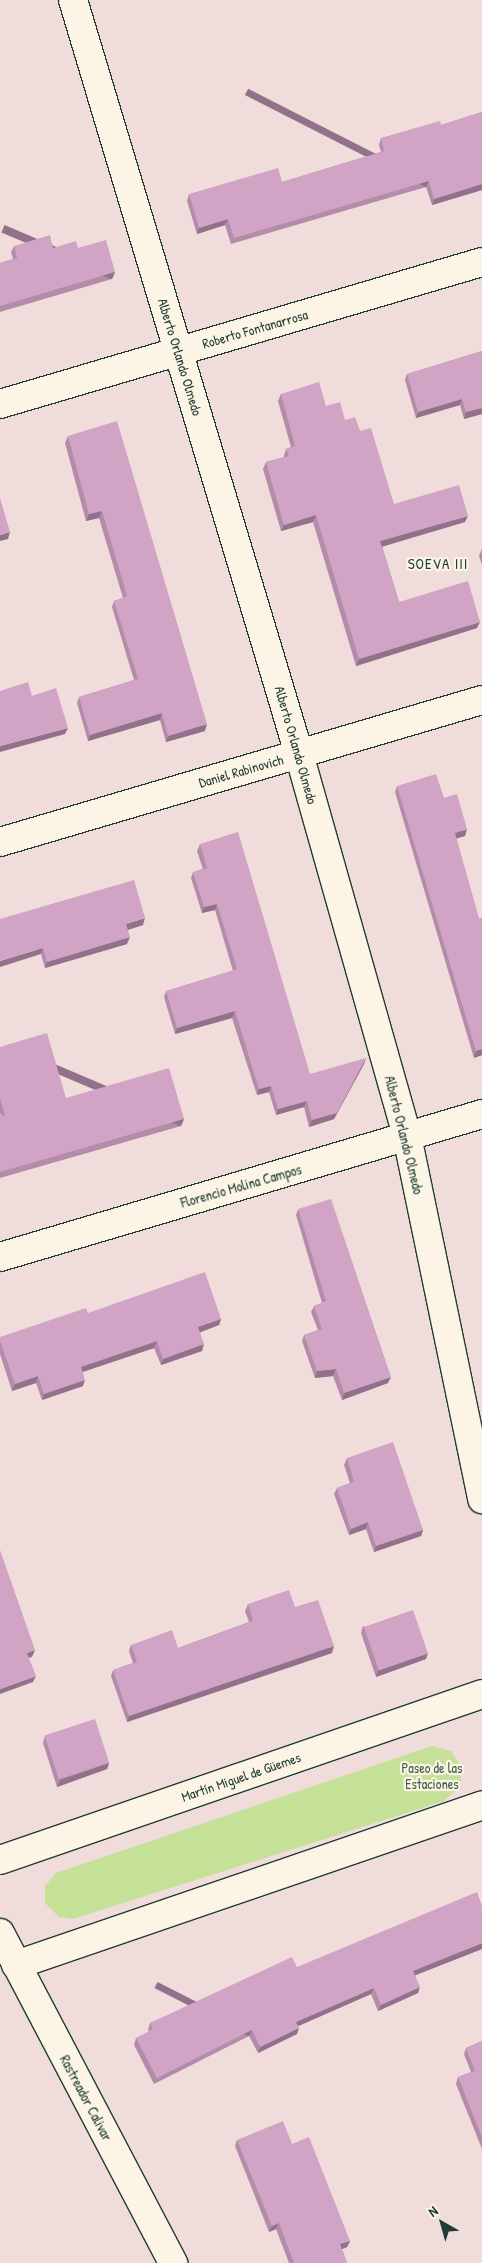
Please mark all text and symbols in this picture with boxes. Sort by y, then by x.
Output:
street label: Alberto Orlando Olmedo [154,296,206,418]
street label: Roberto Fontanarrosa [200,306,310,352]
district label: SOEVA III [407,555,469,573]
street label: Alberto Orlando Olmedo [271,684,321,806]
street label: Daniel Rabinovich [197,751,285,791]
street label: Alberto Orlando Olmedo [381,1074,427,1196]
street label: Florencio Molina Campos [179,1161,303,1211]
street label: Martín Miguel de Güemes [179,1749,303,1805]
park label: Paseo de las Estaciones [402,1760,462,1792]
street label: Rastreador Calivar [56,2052,116,2144]
north arrow [417,2198,467,2248]
text: N [424,2201,441,2221]

